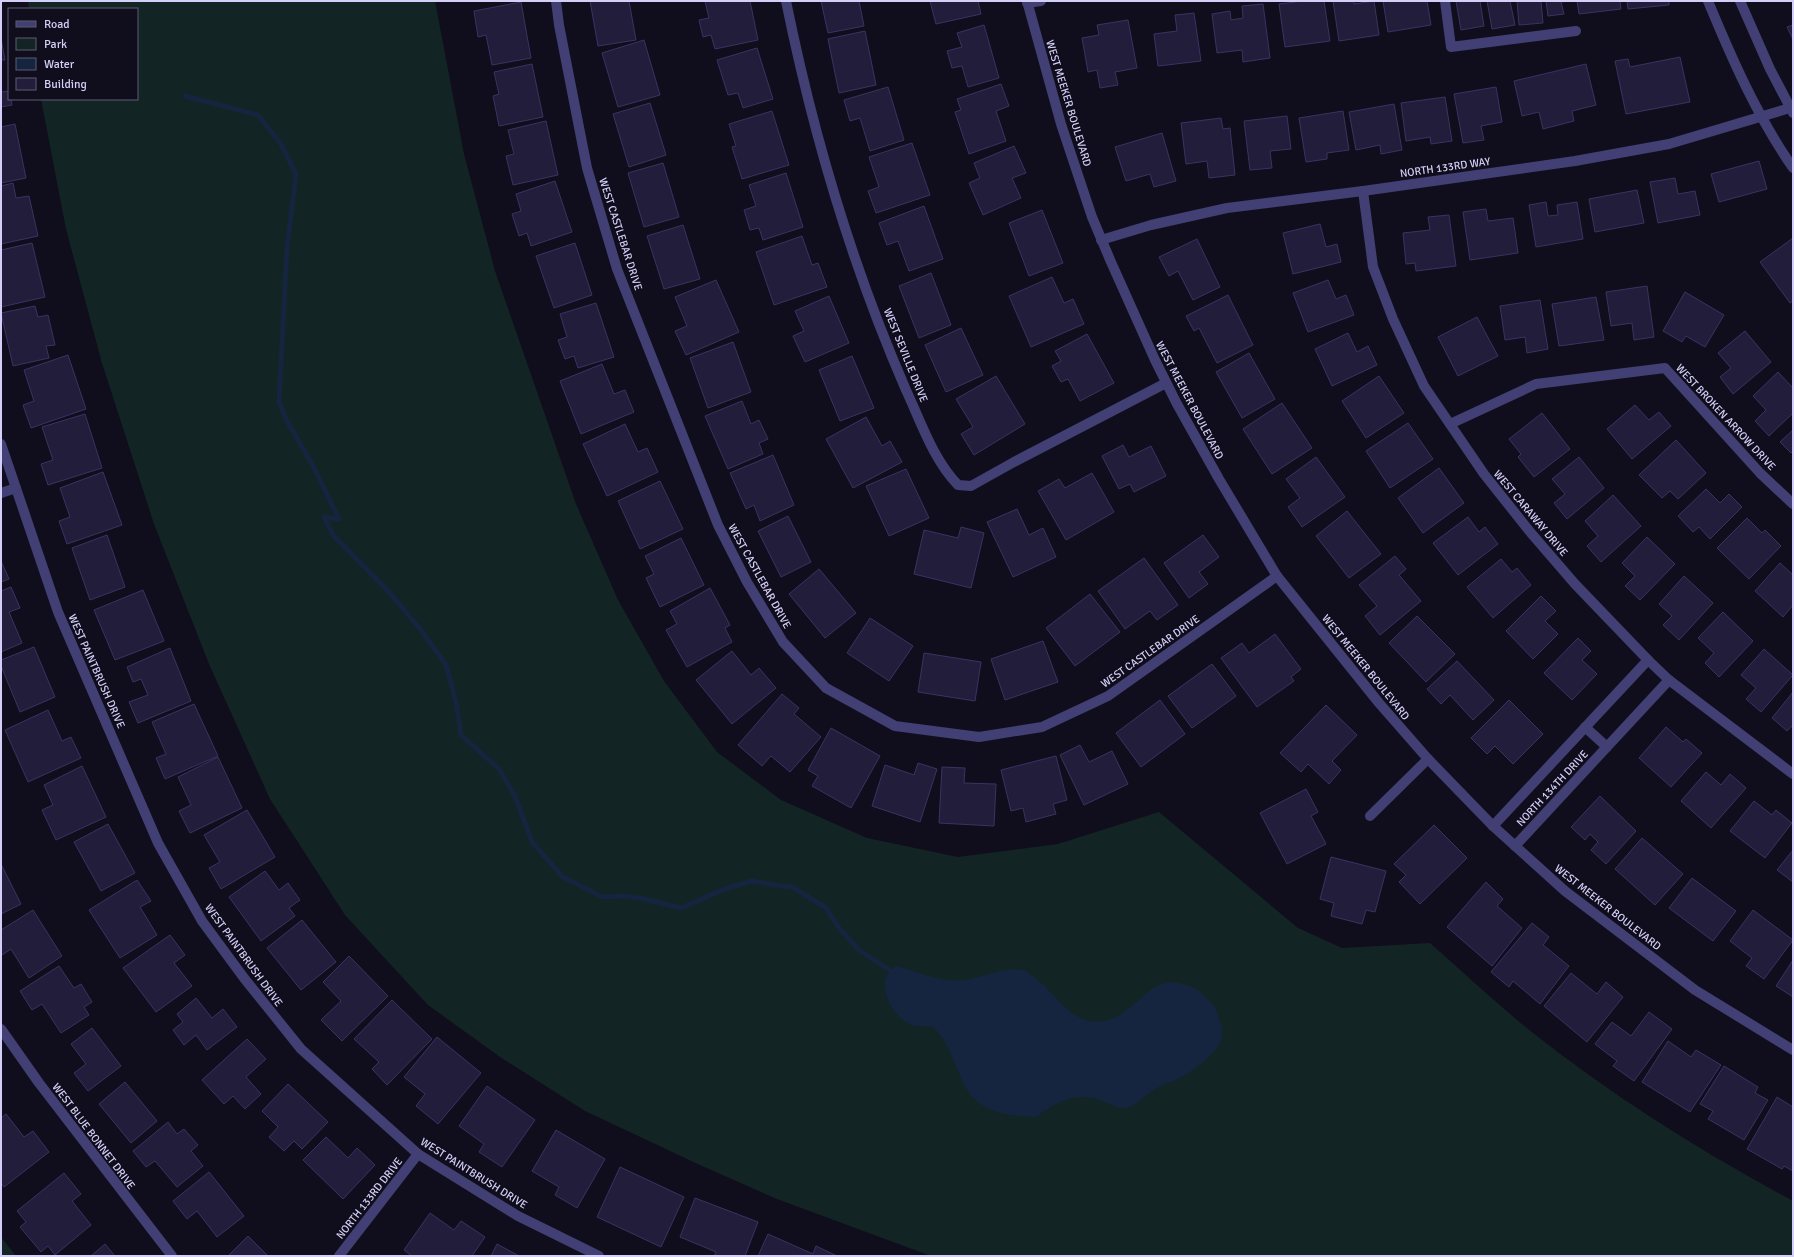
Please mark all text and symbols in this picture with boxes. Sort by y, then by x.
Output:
legend [8,8,138,100]
text: Road [44,17,70,32]
text: Park [44,37,67,52]
street label: WEST MEEKER BOULEVARD [1043,38,1094,168]
text: Water [44,57,75,72]
text: Building [44,77,87,92]
street label: NORTH 133RD WAY [1399,155,1492,180]
street label: WEST CASTLEBAR DRIVE [596,176,645,292]
street label: WEST SEVILLE DRIVE [881,306,930,404]
street label: WEST MEEKER BOULEVARD [1153,339,1226,461]
street label: WEST BROKEN ARROW DRIVE [1673,362,1778,473]
street label: WEST CARAWAY DRIVE [1491,468,1570,559]
street label: WEST CASTLEBAR DRIVE [725,522,794,631]
street label: WEST PAINTBRUSH DRIVE [65,612,128,730]
street label: WEST CASTLEBAR DRIVE [1098,612,1202,690]
street label: WEST MEEKER BOULEVARD [1319,612,1412,723]
street label: NORTH 134TH DRIVE [1514,748,1591,829]
street label: WEST MEEKER BOULEVARD [1552,862,1664,953]
street label: WEST PAINTBRUSH DRIVE [202,901,285,1009]
street label: WEST BLUE BONNET DRIVE [49,1081,138,1192]
street label: WEST PAINTBRUSH DRIVE [418,1135,530,1212]
street label: NORTH 133RD DRIVE [334,1155,405,1242]

